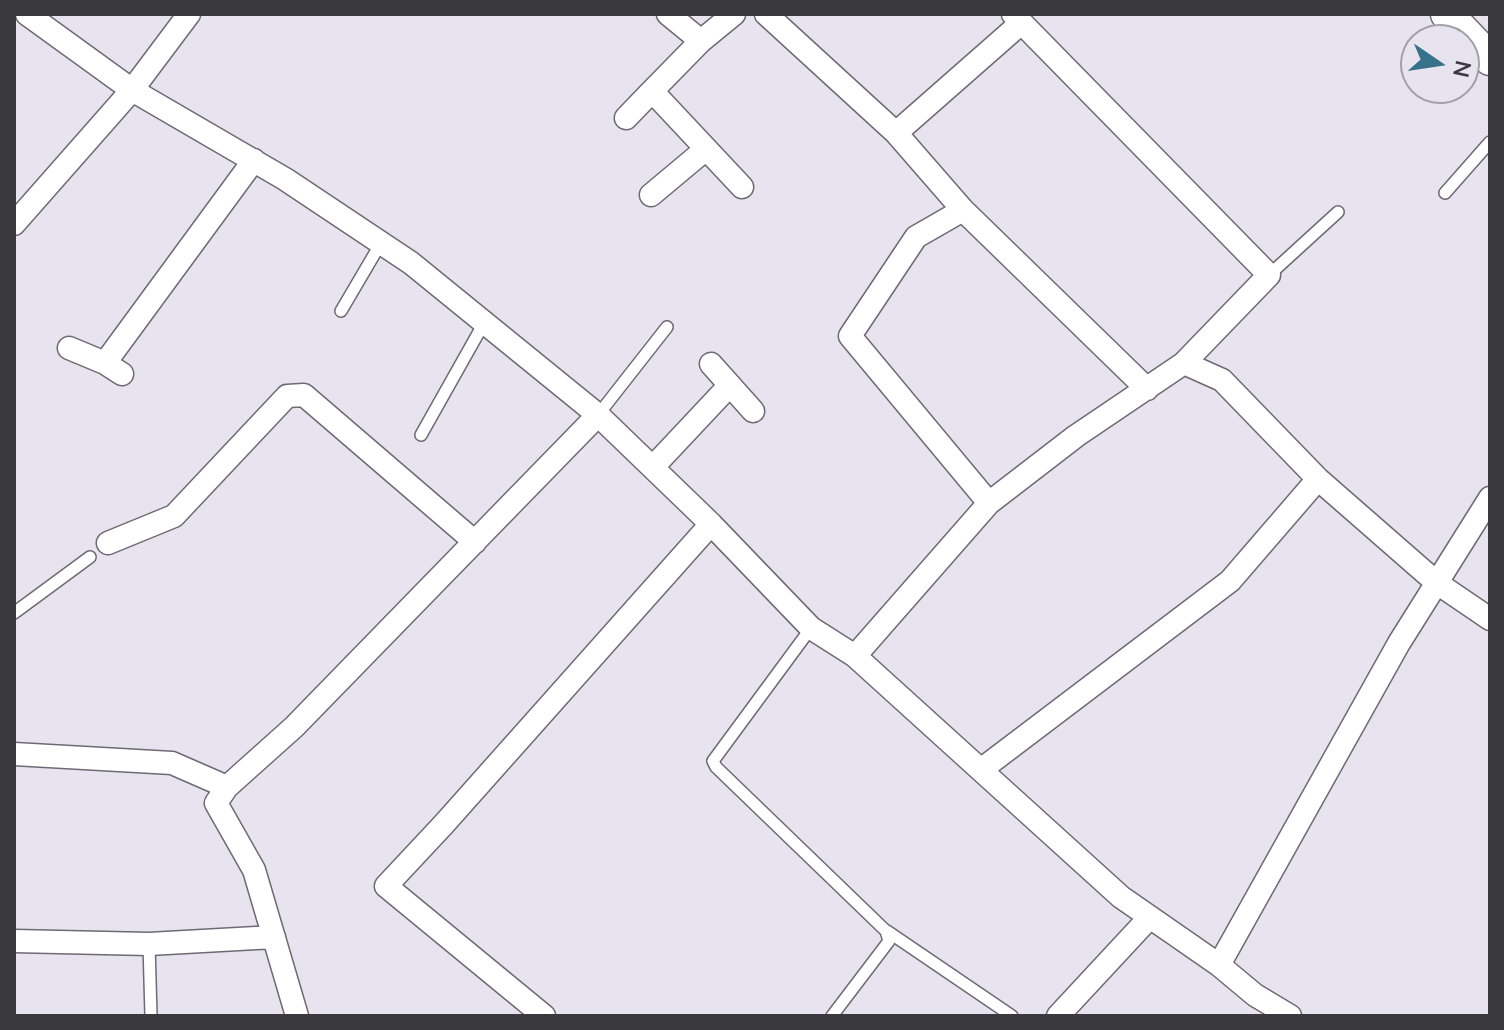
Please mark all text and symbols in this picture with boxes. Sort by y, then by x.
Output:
north arrow [1400,24,1480,104]
text: N [1445,58,1478,80]

